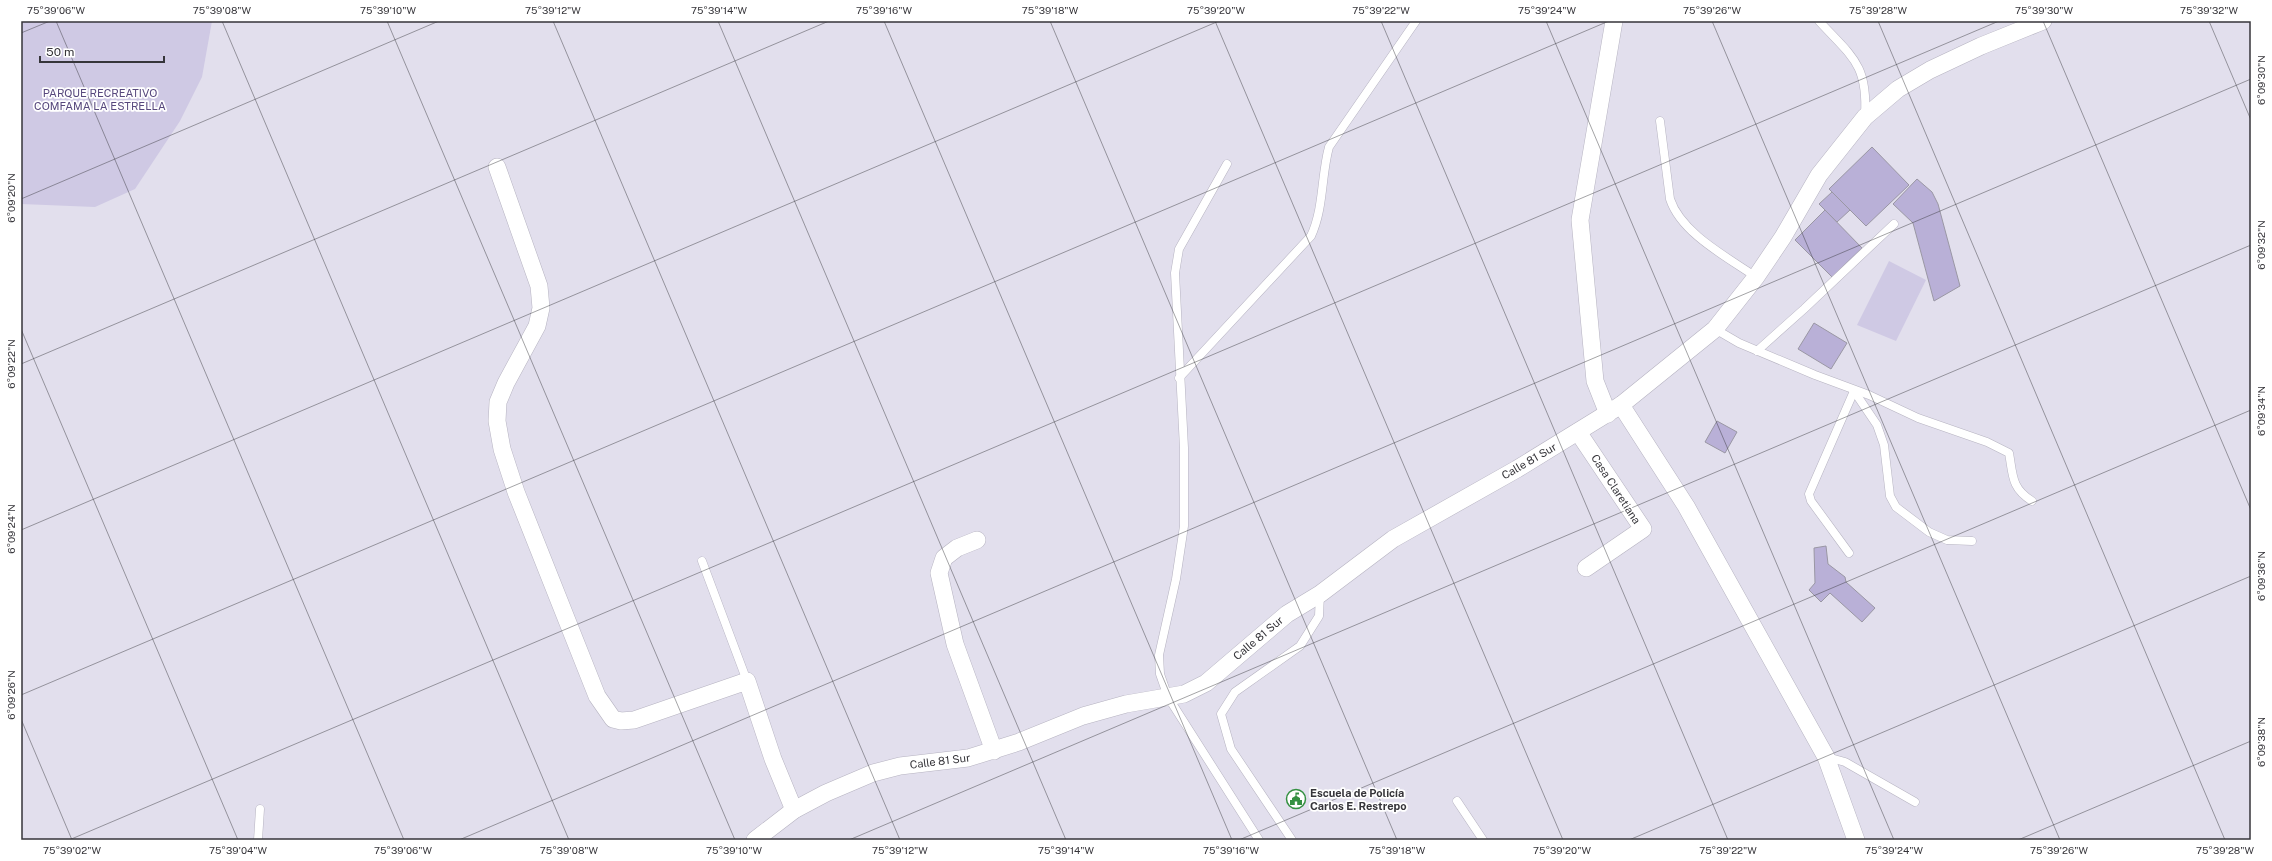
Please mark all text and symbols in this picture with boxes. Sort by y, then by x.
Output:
text: 75°39'06"W [27,4,85,16]
text: 75°39'08"W [193,4,252,16]
text: 75°39'10"W [360,4,416,16]
text: 75°39'12"W [525,4,581,16]
text: 75°39'14"W [691,4,748,16]
text: 75°39'16"W [856,4,913,16]
text: 75°39'18"W [1022,4,1079,16]
text: 75°39'20"W [1187,4,1245,16]
text: 75°39'22"W [1352,4,1410,16]
text: 75°39'24"W [1518,4,1576,16]
text: 75°39'26"W [1683,4,1741,16]
text: 75°39'28"W [1849,4,1908,16]
text: 75°39'30"W [2015,4,2074,16]
text: 75°39'32"W [2180,4,2238,16]
scale bar [40,38,164,64]
text: 50 m [46,45,74,59]
text: 6°09'30"N [2255,55,2267,105]
park label: PARQUE RECREATIVO COMFAMA LA ESTRELLA [34,87,166,112]
text: 6°09'20"N [5,173,17,223]
text: 6°09'32"N [2255,220,2267,270]
text: 6°09'22"N [5,339,17,389]
text: 6°09'34"N [2255,386,2267,436]
street label: Calle 81 Sur [1500,441,1558,481]
street label: Casa Claretiana [1589,452,1643,526]
text: 6°09'24"N [5,504,17,554]
text: 6°09'36"N [2255,551,2267,601]
street label: Calle 81 Sur [1231,614,1285,662]
text: 6°09'26"N [5,670,17,720]
text: 6°09'38"N [2255,717,2267,767]
street label: Calle 81 Sur [909,751,971,771]
place label: Escuela de Policía Carlos E. Restrepo [1310,787,1407,812]
public building icon: Escuela de Policía Carlos E. Restrepo [1285,788,1307,810]
text: 75°39'02"W [43,844,101,856]
text: 75°39'04"W [209,844,268,856]
text: 75°39'06"W [374,844,432,856]
text: 75°39'08"W [540,844,599,856]
text: 75°39'10"W [706,844,762,856]
text: 75°39'12"W [872,844,928,856]
text: 75°39'14"W [1038,844,1095,856]
text: 75°39'16"W [1203,844,1260,856]
text: 75°39'18"W [1369,844,1426,856]
text: 75°39'20"W [1533,844,1591,856]
text: 75°39'22"W [1699,844,1757,856]
text: 75°39'24"W [1865,844,1923,856]
text: 75°39'26"W [2030,844,2088,856]
text: 75°39'28"W [2196,844,2255,856]

